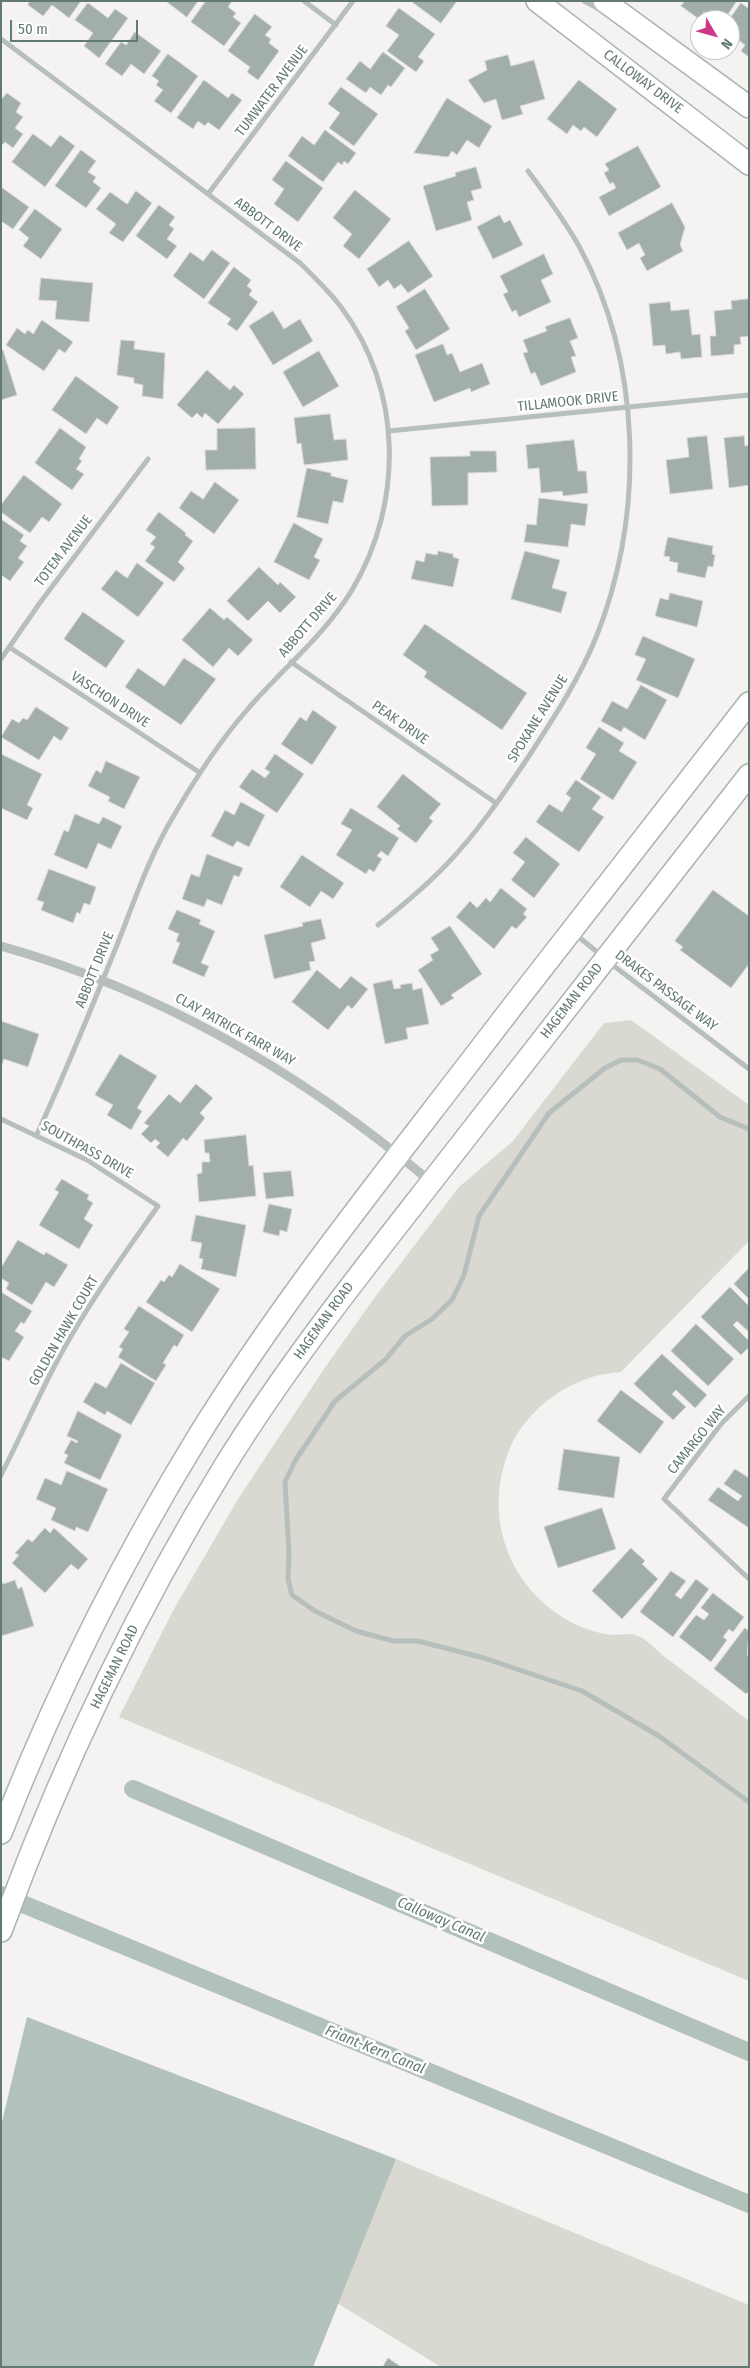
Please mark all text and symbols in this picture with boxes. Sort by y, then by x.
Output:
scale bar [12,10,140,42]
north arrow [690,10,740,60]
text: 50 m [18,20,48,38]
text: N [717,35,736,52]
street label: TUMWATER AVENUE [232,42,312,140]
street label: CALLOWAY DRIVE [600,47,686,117]
street label: ABBOTT DRIVE [231,194,305,256]
street label: TILLAMOOK DRIVE [517,388,619,416]
street label: TOTEM AVENUE [32,512,96,590]
street label: ABBOTT DRIVE [275,589,341,661]
street label: VASCHON DRIVE [67,668,153,732]
street label: SPOKANE AVENUE [504,672,572,766]
street label: PEAK DRIVE [369,697,431,749]
street label: ABBOTT DRIVE [72,930,118,1010]
street label: DRAKES PASSAGE WAY [611,947,721,1035]
street label: HAGEMAN ROAD [537,960,607,1042]
street label: CLAY PATRICK FARR WAY [172,990,298,1070]
street label: SOUTHPASS DRIVE [38,1118,136,1182]
street label: GOLDEN HAWK COURT [26,1273,102,1389]
street label: HAGEMAN ROAD [290,1279,358,1363]
street label: CAMARGO WAY [664,1402,730,1478]
street label: HAGEMAN ROAD [87,1622,143,1712]
water label: Calloway Canal [395,1894,487,1946]
water label: Friant-Kern Canal [322,2022,428,2078]

